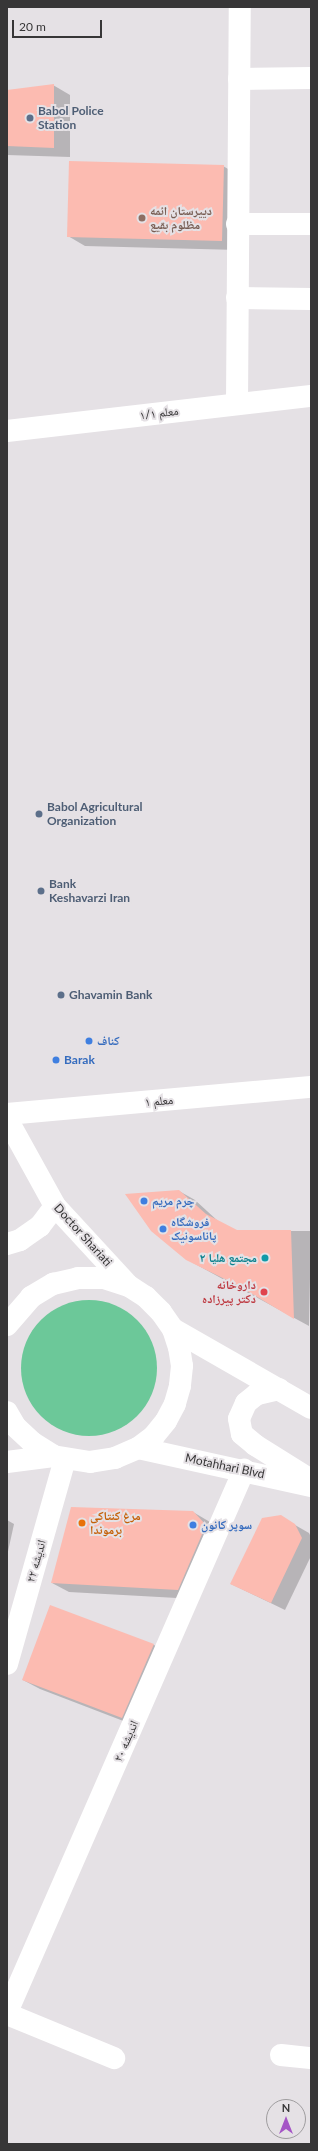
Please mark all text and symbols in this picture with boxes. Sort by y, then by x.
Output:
scale bar [14,12,104,38]
text: 20 m [19,19,46,34]
place label: Babol Police Station [38,104,104,132]
marker: Babol Police Station [25,113,35,123]
place label: دییرستان ائمه مظلوم بقیع [150,204,212,232]
marker: دییرستان ائمه مظلوم بقیع [137,213,147,223]
street label: معلم ۱/۱ [139,403,179,423]
place label: Babol Agricultural Organization [47,800,143,828]
marker: Babol Agricultural Organization [34,809,44,819]
place label: Bank Keshavarzi Iran [49,877,130,905]
marker: Bank Keshavarzi Iran [36,886,46,896]
place label: Ghavamin Bank [69,988,153,1002]
marker: Ghavamin Bank [56,990,66,1000]
place label: کناف [97,1034,119,1048]
marker: کناف [84,1036,94,1046]
place label: Barak [64,1053,95,1067]
marker: Barak [51,1055,61,1065]
street label: معلم ۱ [144,1093,174,1109]
place label: چرم مریم [152,1194,195,1208]
marker: چرم مریم [139,1196,149,1206]
street label: Doctor Shariati [51,1201,115,1269]
place label: فروشگاه پاناسونیک [171,1215,216,1243]
marker: فروشگاه پاناسونیک [158,1224,168,1234]
place label: مجتمع هلیا ۲ [200,1251,257,1265]
marker: مجتمع هلیا ۲ [260,1253,270,1263]
place label: داروخانه دکتر پیرزاده [202,1278,256,1306]
marker: داروخانه دکتر پیرزاده [259,1287,269,1297]
street label: Motahhari Blvd [184,1451,266,1481]
place label: مرغ کنتاکی برموندا [90,1509,141,1537]
marker: مرغ کنتاکی برموندا [77,1518,87,1528]
place label: سوپر کانون [201,1518,252,1532]
marker: سوپر کانون [188,1520,198,1530]
street label: اندیشه ۲۲ [23,1538,49,1584]
street label: اندیشه ۲۰ [111,1718,141,1764]
north arrow [266,2099,306,2139]
text: N [282,2101,290,2114]

